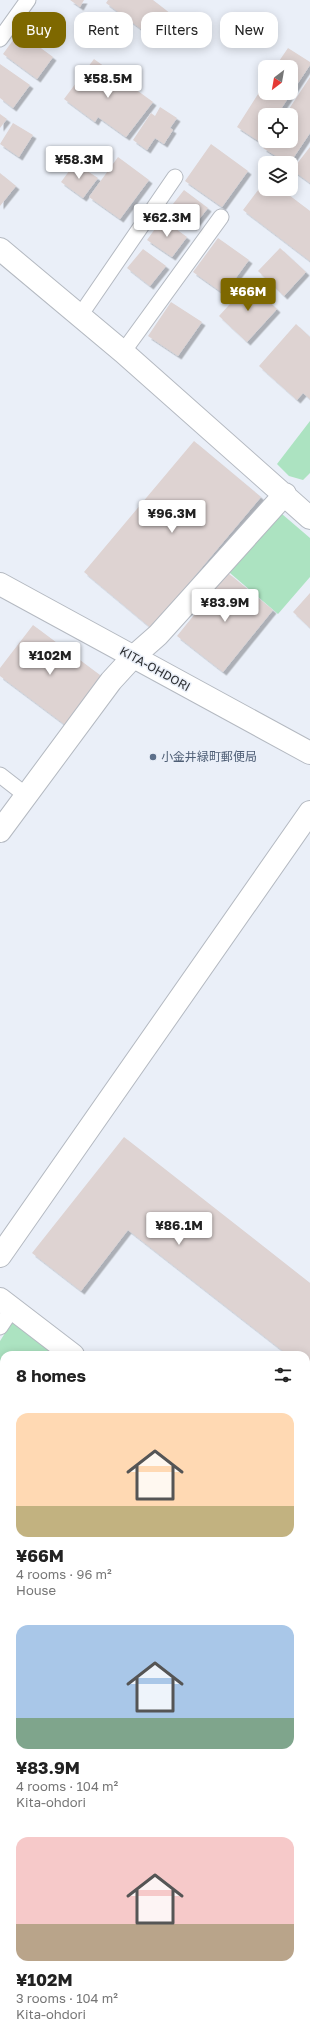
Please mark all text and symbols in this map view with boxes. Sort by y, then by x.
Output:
chip: Buy [12,12,66,48]
chip: Rent [74,12,133,48]
chip: Filters [141,12,212,48]
chip: New [220,12,278,48]
north arrow [258,60,298,100]
map controls [258,60,298,196]
pin: ¥58.5M [75,65,141,99]
text: ¥58.5M [84,70,132,86]
button: locate [258,108,298,148]
pin: ¥58.3M [46,146,112,180]
text: ¥58.3M [55,151,103,167]
button: layers [258,156,298,196]
pin: ¥62.3M [134,204,200,238]
text: ¥62.3M [143,209,191,225]
pin: ¥66M [224,278,272,312]
text: ¥66M [230,283,266,299]
pin: ¥96.3M [139,500,205,534]
text: ¥96.3M [148,505,196,521]
pin: ¥83.9M [192,589,258,623]
text: ¥83.9M [201,594,249,610]
pin: ¥102M [22,642,78,676]
street label: KITA-OHDORI [117,643,193,694]
text: ¥102M [28,647,72,663]
place label: 小金井緑町郵便局 [161,749,257,764]
marker: 小金井緑町郵便局 [148,752,158,762]
pin: ¥86.1M [146,1212,212,1246]
text: ¥86.1M [155,1217,203,1233]
icon: filters [272,1364,294,1386]
text: 8 homes [16,1365,86,1386]
icon: home [119,1439,191,1511]
text: ¥66M [16,1545,64,1566]
text: 4 rooms · 96 m² [16,1566,112,1582]
text: House [16,1582,56,1598]
icon: home [119,1651,191,1723]
text: ¥83.9M [16,1757,80,1778]
text: 4 rooms · 104 m² [16,1778,118,1794]
text: Kita-ohdori [16,1794,86,1810]
icon: home [119,1863,191,1935]
text: ¥102M [16,1969,73,1990]
text: 3 rooms · 104 m² [16,1990,118,2006]
text: Kita-ohdori [16,2006,86,2022]

